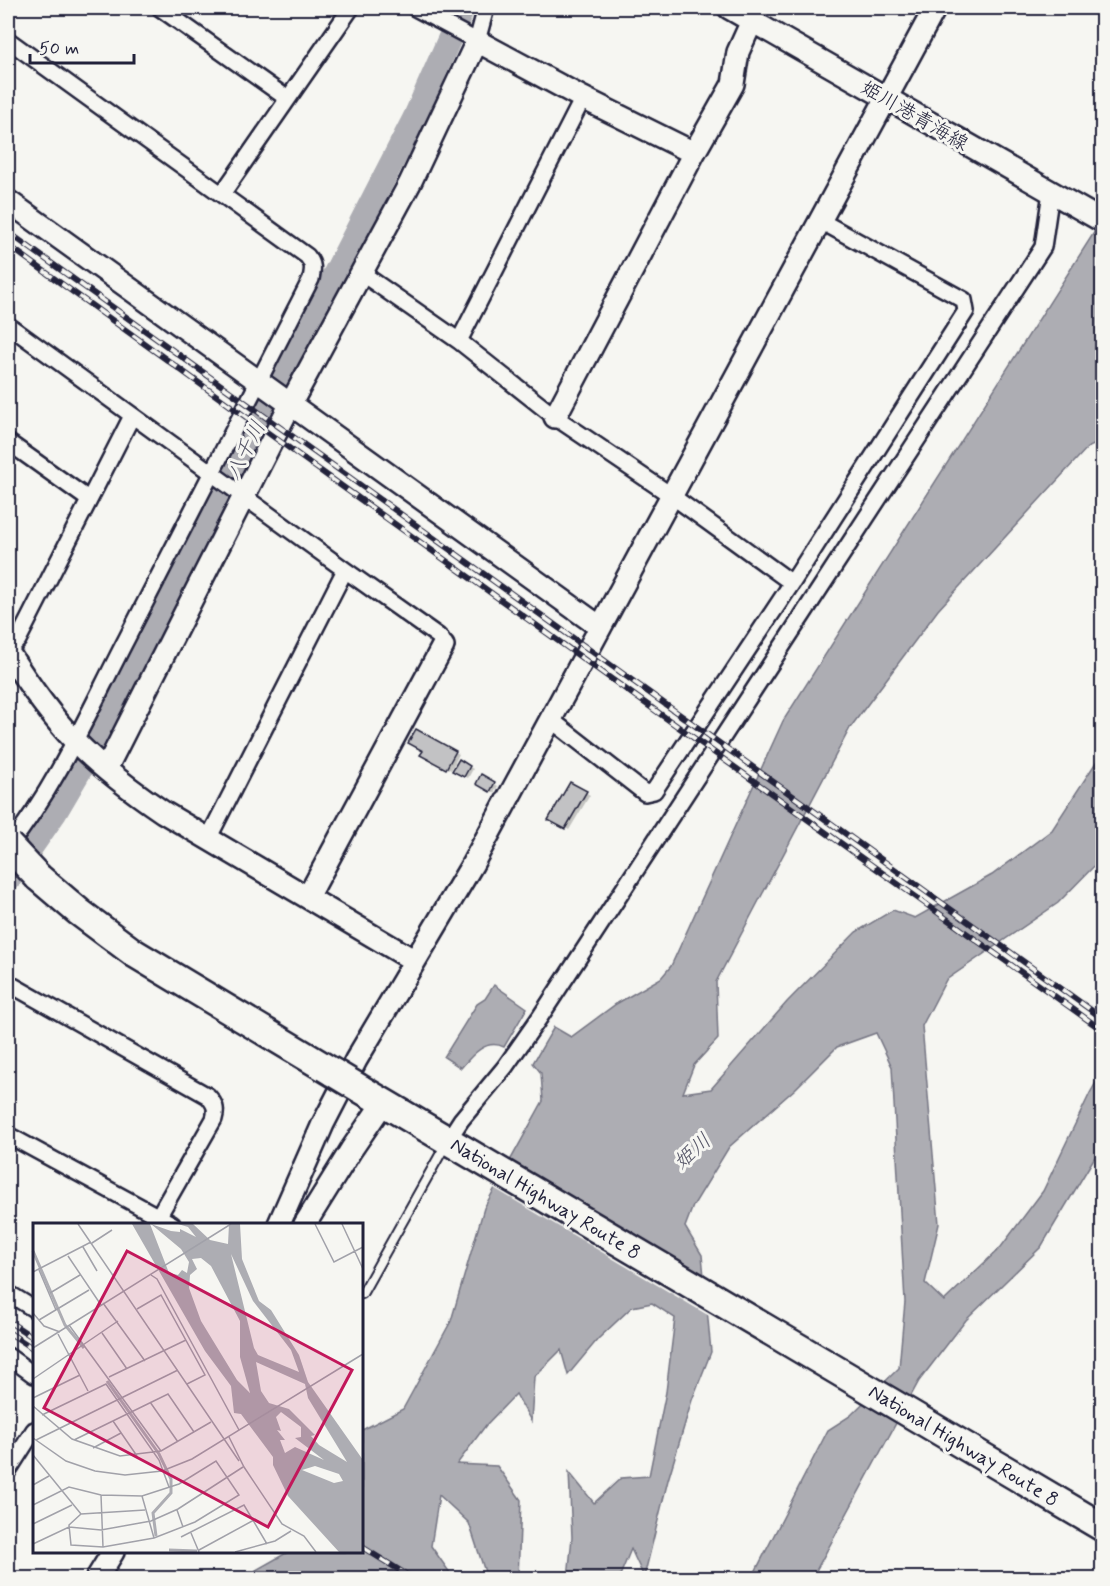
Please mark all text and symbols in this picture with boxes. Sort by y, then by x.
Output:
scale bar [30,27,134,65]
text: 50 m [39,37,79,61]
street label: 姫川港青海線 [856,75,973,158]
water label: 八千川 [219,416,273,485]
water label: 姫川 [668,1127,718,1176]
street label: National Highway Route 8 [445,1132,645,1267]
inset map [33,1223,363,1553]
street label: National Highway Route 8 [863,1379,1063,1514]

